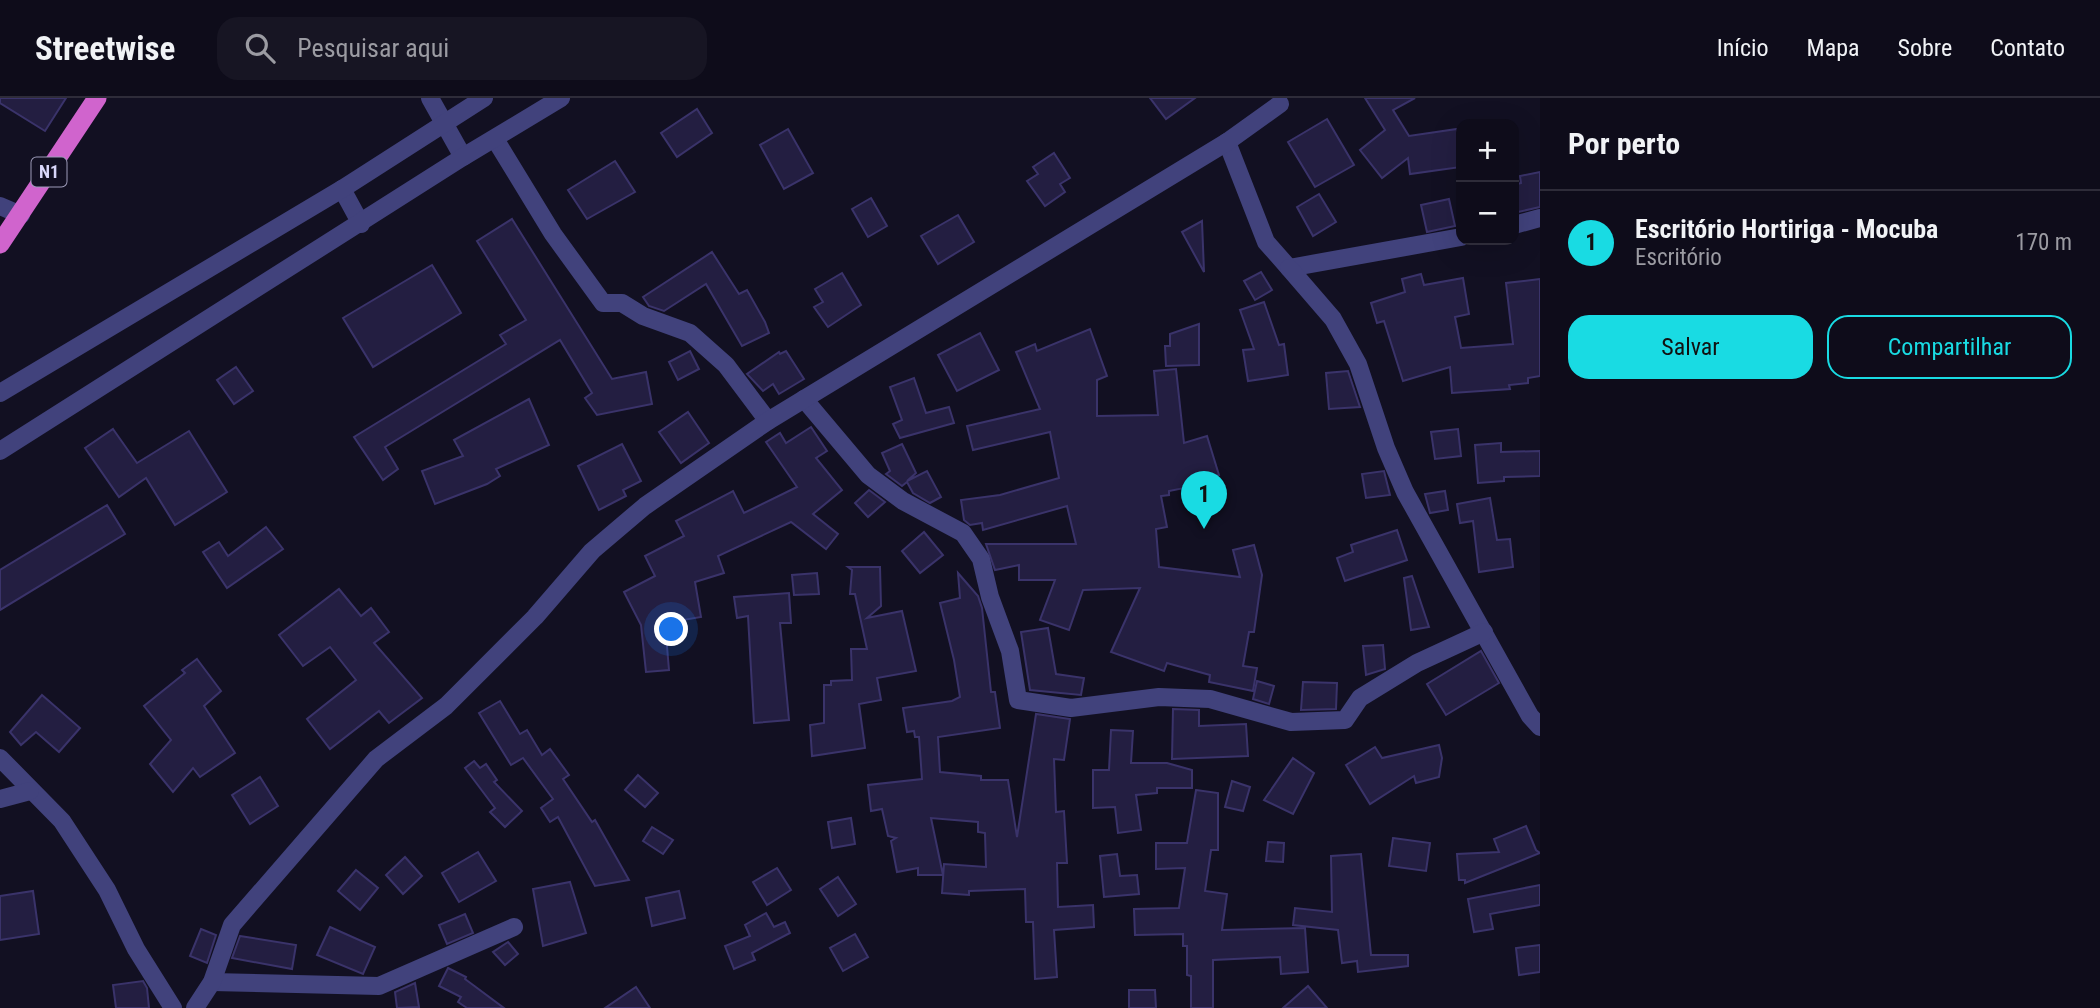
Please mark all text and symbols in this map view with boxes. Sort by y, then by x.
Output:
search box [217,17,707,80]
text: Streetwise [35,29,175,68]
icon: search [241,29,279,67]
text: Pesquisar aqui [297,33,449,63]
text: Início [1717,34,1769,62]
text: Mapa [1807,34,1860,62]
text: Sobre [1898,34,1952,62]
text: Contato [1990,34,2065,62]
map controls [1456,119,1519,245]
button: + [1456,119,1519,182]
text: Por perto [1568,126,1680,161]
road number: N1 [32,158,66,186]
button: − [1456,182,1519,245]
text: Escritório Hortiriga - Mocuba [1635,214,1938,244]
text: 1 [1585,229,1597,256]
text: 170 m [2015,229,2072,256]
text: Escritório [1635,244,1722,271]
button: Salvar [1568,315,1813,379]
button: Compartilhar [1827,315,2072,379]
pin: 1 [1181,471,1227,529]
your location [654,612,688,646]

